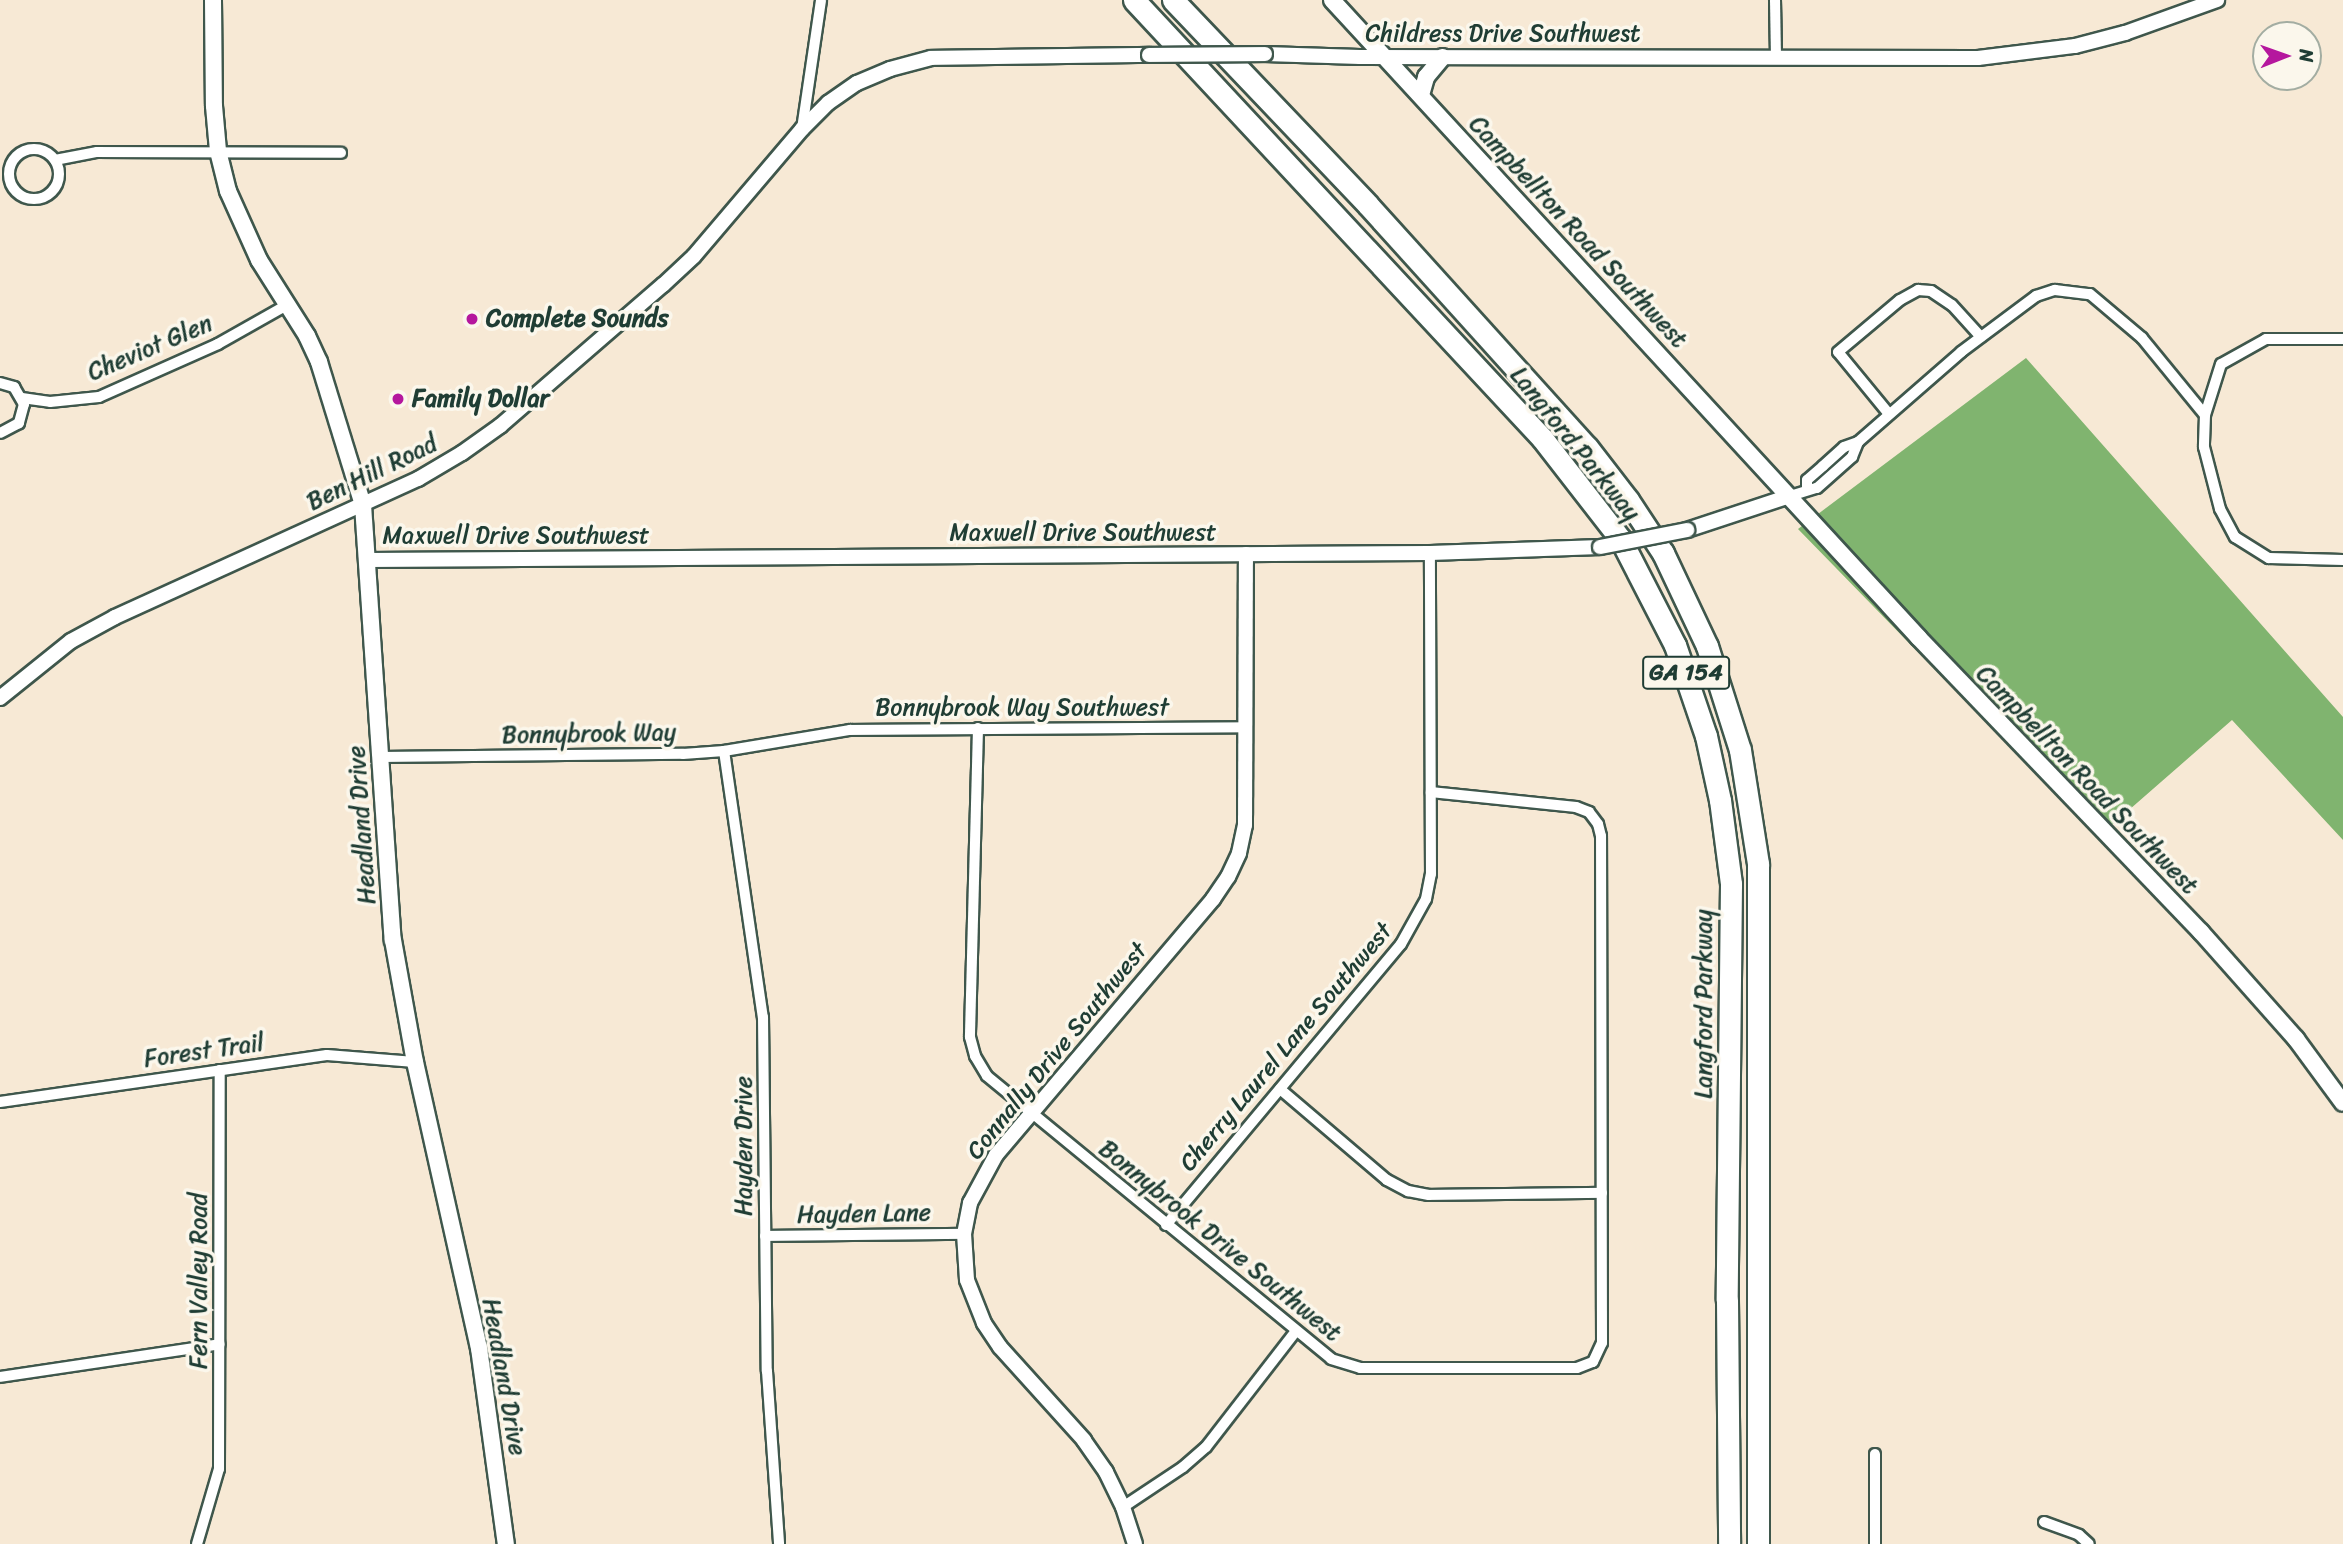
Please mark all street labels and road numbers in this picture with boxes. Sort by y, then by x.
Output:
street label: Childress Drive Southwest [1365,20,1641,48]
street label: Campbellton Road Southwest [1462,109,1694,355]
street label: Cheviot Glen [83,309,217,387]
street label: Langford Parkway [1504,361,1646,527]
street label: Ben Hill Road [302,429,442,517]
street label: Maxwell Drive Southwest [950,519,1216,547]
street label: Maxwell Drive Southwest [383,522,649,550]
road number: GA 154 [1640,653,1732,692]
street label: Campbellton Road Southwest [1970,659,2204,901]
street label: Bonnybrook Way Southwest [875,694,1169,722]
street label: Bonnybrook Way [501,718,677,750]
street label: Headland Drive [342,745,382,905]
street label: Langford Parkway [1690,909,1718,1099]
street label: Cherry Laurel Lane Southwest [1173,917,1399,1177]
street label: Connally Drive Southwest [961,937,1153,1165]
street label: Forest Trail [142,1028,266,1074]
street label: Hayden Drive [730,1076,758,1216]
street label: Bonnybrook Drive Southwest [1092,1134,1348,1348]
street label: Fern Valley Road [185,1193,213,1369]
street label: Hayden Lane [797,1198,931,1230]
street label: Headland Drive [476,1296,532,1458]

